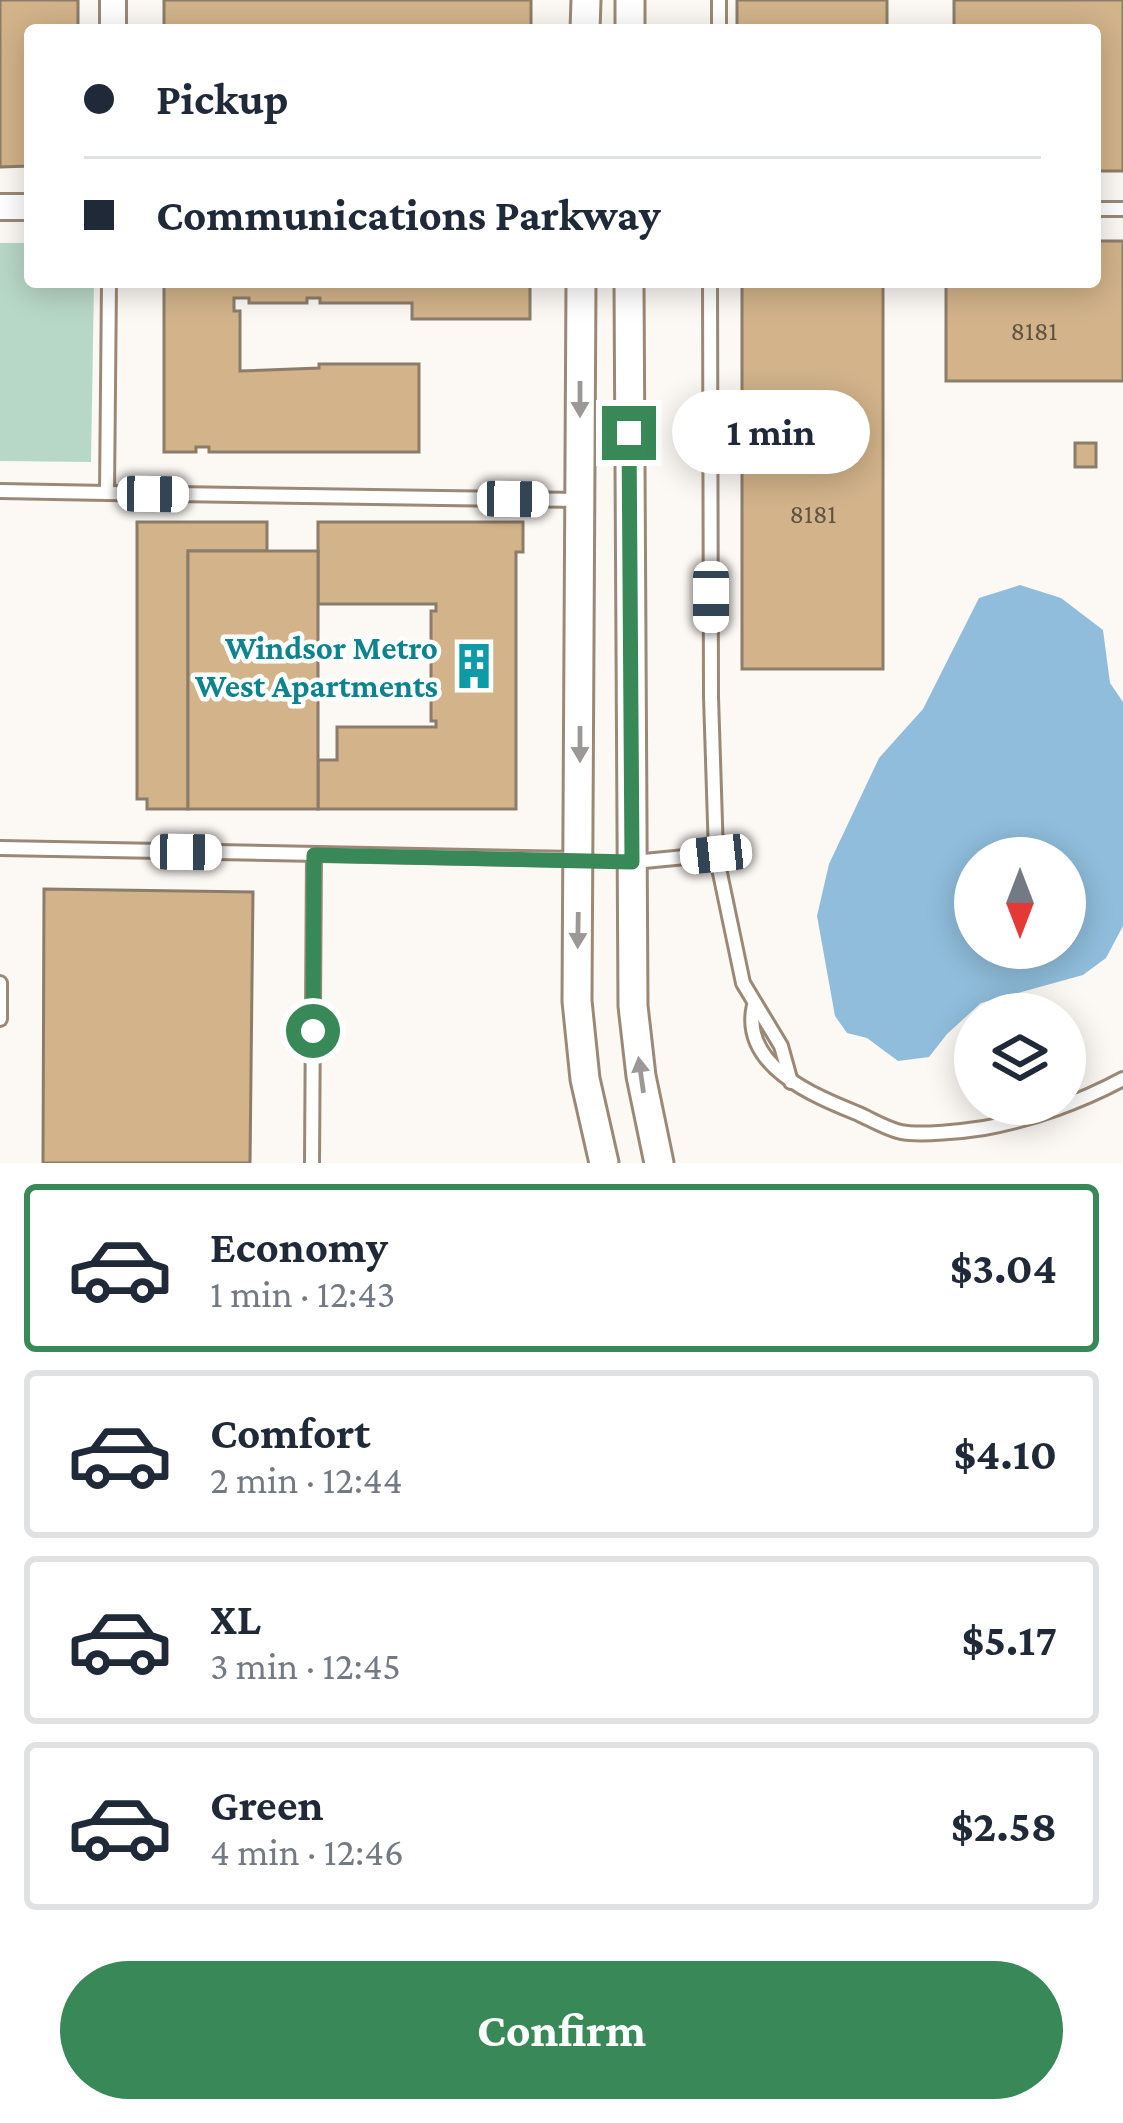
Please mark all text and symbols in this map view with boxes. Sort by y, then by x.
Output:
text: Pickup [156,74,289,124]
text: Communications Parkway [156,190,661,240]
house number: 8181 [1011,316,1058,346]
one-way arrow [570,381,590,419]
callout: 1 min [671,391,869,475]
route end [602,406,656,460]
text: 1 min [727,410,815,453]
car [117,475,189,513]
car [477,480,549,518]
house number: 8181 [790,499,837,529]
car [693,561,729,633]
place label: Windsor Metro West Apartments [194,629,438,704]
building icon: Windsor Metro West Apartments [449,641,499,691]
one-way arrow [570,726,590,764]
car [678,832,754,876]
car [150,833,222,871]
north arrow [954,837,1086,969]
map controls [954,837,1086,1125]
one-way arrow [568,912,588,950]
button: layers [954,993,1086,1125]
route start [286,1004,340,1058]
one-way arrow [632,1056,650,1094]
icon: car [66,1214,174,1322]
text: Economy [210,1222,388,1272]
text: $3.04 [950,1243,1057,1293]
text: 1 min · 12:43 [210,1272,395,1315]
icon: car [66,1400,174,1508]
text: Comfort [210,1408,371,1458]
text: $4.10 [954,1429,1057,1479]
text: 2 min · 12:44 [210,1458,403,1501]
icon: car [66,1586,174,1694]
text: XL [210,1594,261,1644]
text: $5.17 [962,1615,1057,1665]
text: 3 min · 12:45 [210,1644,401,1687]
icon: car [66,1772,174,1880]
text: Green [210,1780,324,1830]
text: $2.58 [951,1801,1057,1851]
text: 4 min · 12:46 [210,1830,404,1873]
button: Confirm [60,1961,1063,2099]

